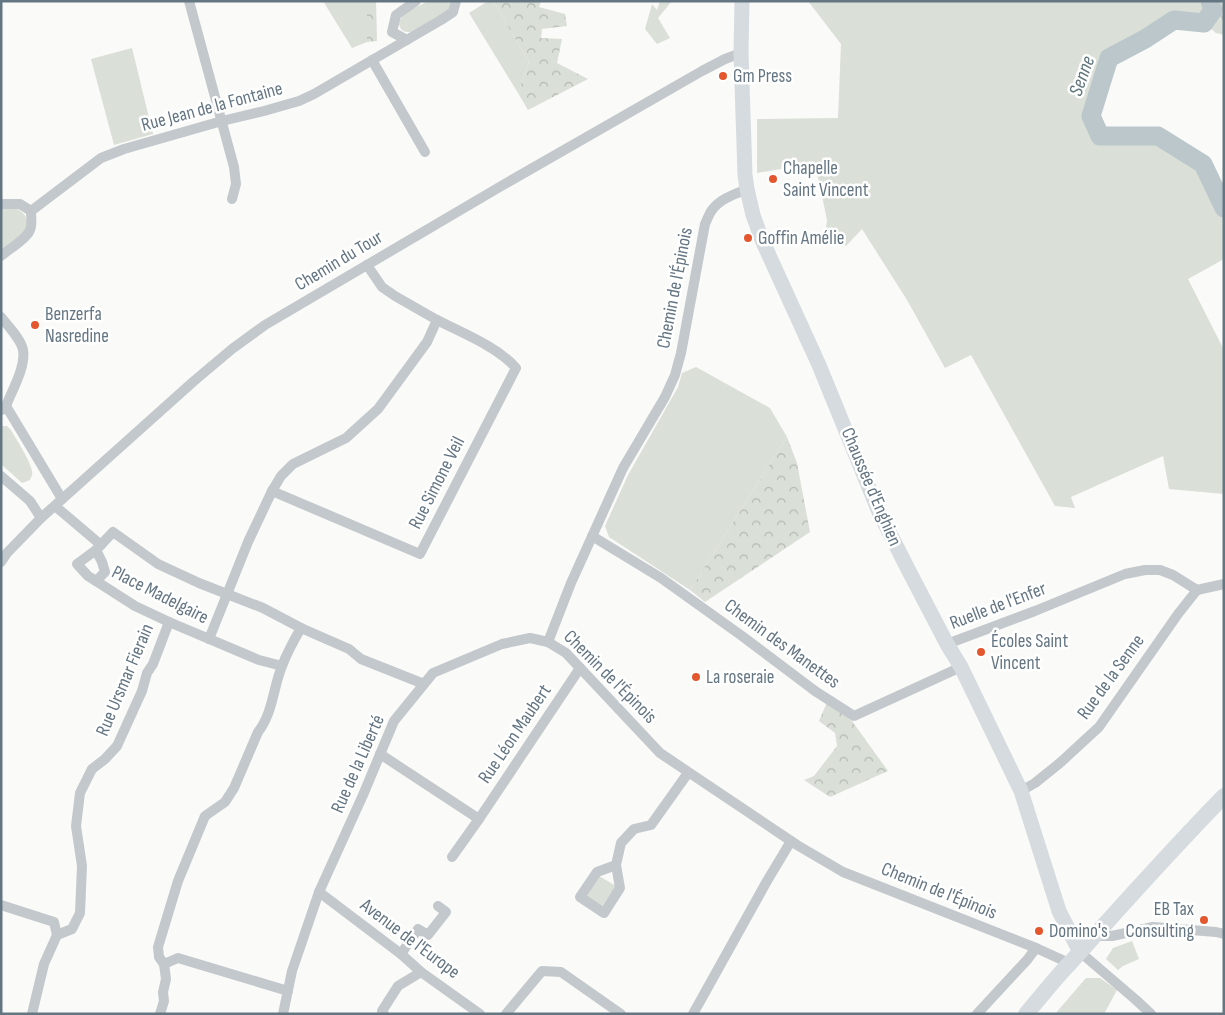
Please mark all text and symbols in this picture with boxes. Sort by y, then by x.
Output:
water label: Senne [1064,53,1100,99]
place label: Gm Press [733,65,792,88]
marker: Gm Press [717,70,729,82]
street label: Rue Jean de la Fontaine [139,77,285,137]
place label: Chapelle Saint Vincent [783,157,869,202]
marker: Chapelle Saint Vincent [767,173,779,185]
street label: Chemin du Tour [291,225,388,296]
street label: Chemin de l'Épinois [652,225,698,350]
place label: Goffin Amélie [758,227,844,250]
marker: Goffin Amélie [742,232,754,244]
place label: Benzerfa Nasredine [45,303,109,348]
marker: Benzerfa Nasredine [29,319,41,331]
street label: Chaussée d'Enghien [836,424,906,550]
street label: Rue Simone Veil [404,433,470,533]
street label: Place Madelgaire [108,561,212,629]
street label: Ruelle de l'Enfer [947,577,1050,635]
street label: Chemin des Manettes [720,594,845,694]
street label: Rue Ursmar Fierain [91,620,159,740]
street label: Chemin de l'Épinois [559,626,662,729]
place label: Écoles Saint Vincent [991,630,1068,675]
street label: Rue de la Senne [1072,630,1150,724]
marker: Écoles Saint Vincent [975,646,987,658]
place label: La roseraie [706,666,775,689]
marker: La roseraie [690,671,702,683]
street label: Rue Léon Maubert [473,680,557,788]
street label: Rue de la Liberté [326,711,390,817]
street label: Chemin de l'Épinois [878,857,1000,925]
street label: Avenue de l'Europe [355,893,464,984]
place label: EB Tax Consulting [1126,898,1194,943]
marker: EB Tax Consulting [1198,914,1210,926]
place label: Domino's [1049,920,1108,943]
marker: Domino's [1033,925,1045,937]

